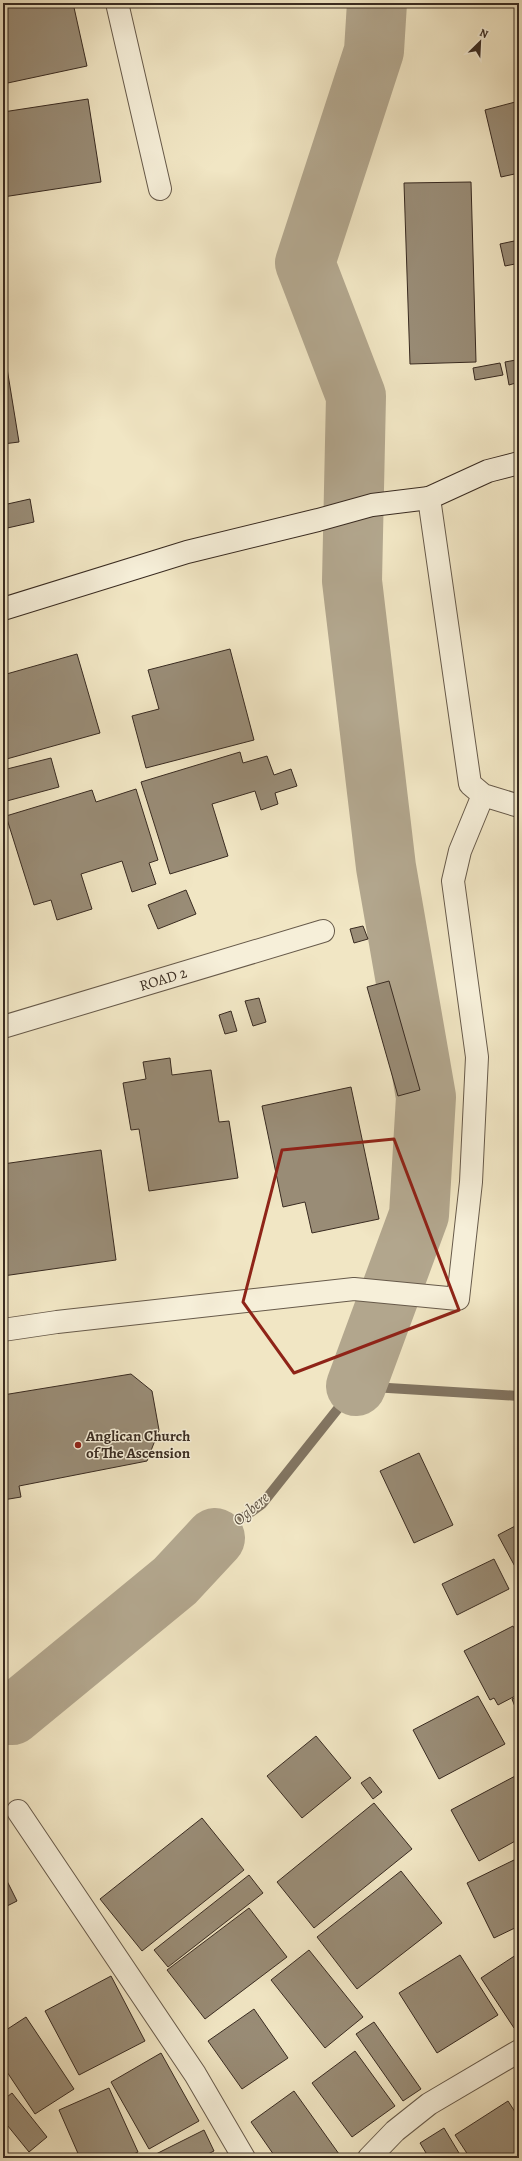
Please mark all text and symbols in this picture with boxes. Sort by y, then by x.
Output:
north arrow [460,22,500,62]
text: N [477,25,491,42]
street label: ROAD 2 [137,962,189,996]
place label: Anglican Church of The Ascension [85,1426,191,1463]
marker: Anglican Church of The Ascension [73,1440,83,1450]
water label: Ogbere [228,1487,274,1531]

